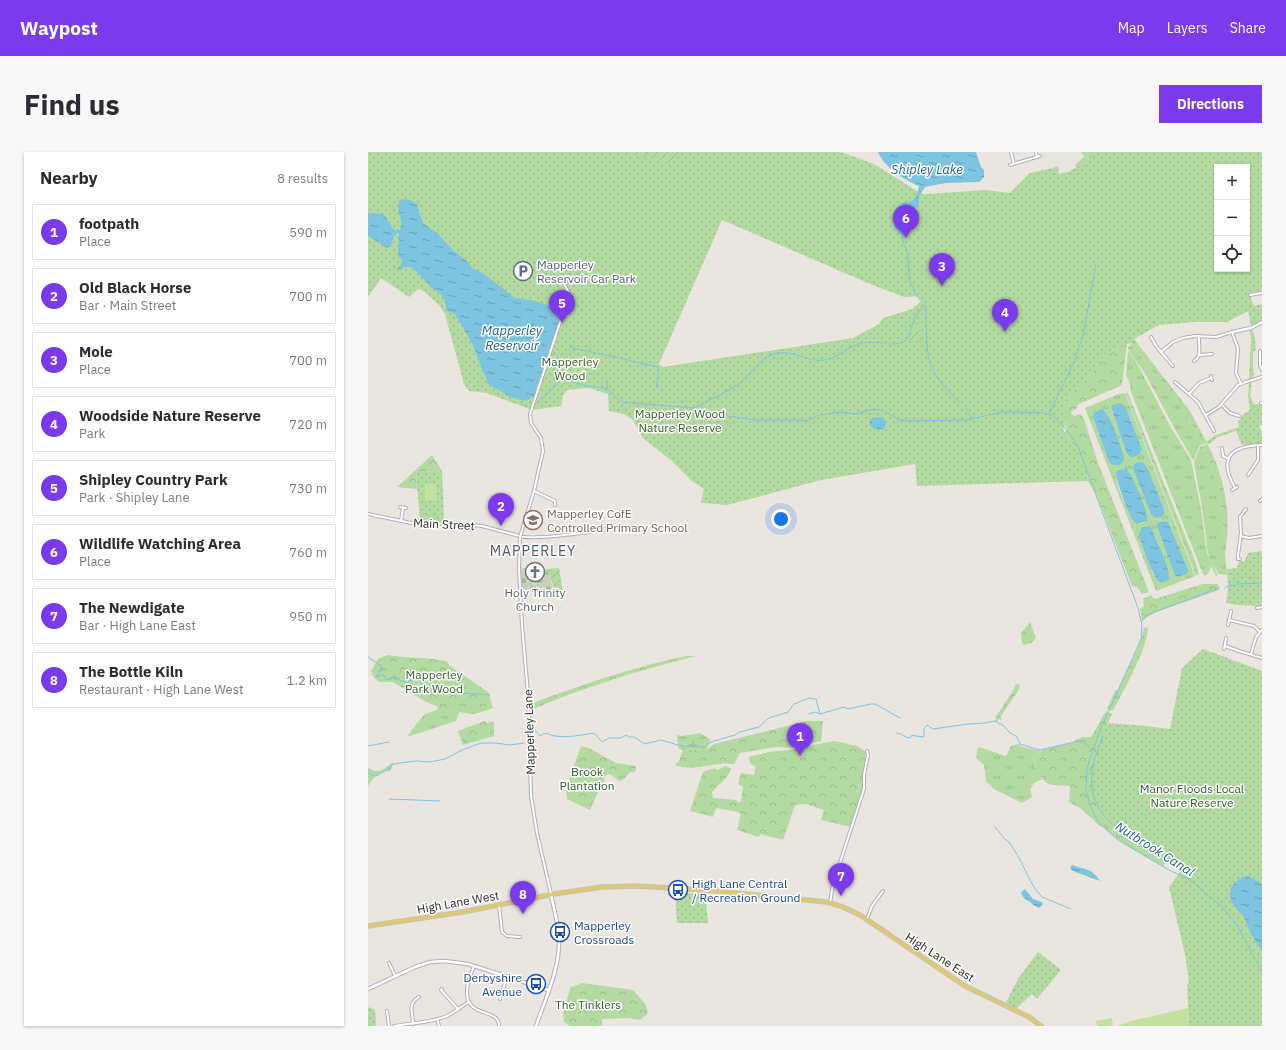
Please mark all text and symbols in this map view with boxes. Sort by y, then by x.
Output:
text: Waypost [20,16,98,40]
text: Map [1118,19,1145,37]
text: Layers [1167,19,1208,37]
text: Share [1230,19,1266,37]
button: Directions [1159,85,1262,123]
text: Find us [24,86,120,123]
water label: Shipley Lake [891,161,963,178]
map controls [1214,164,1250,272]
button: + [1214,164,1250,200]
text: Nearby [40,167,98,189]
text: 8 results [277,170,328,187]
button: − [1214,200,1250,236]
pin: 6 [893,205,919,238]
text: footpath [79,214,139,233]
text: 1 [50,224,58,241]
text: 590 m [289,224,327,241]
text: Place [79,233,111,250]
button: locate [1214,236,1250,272]
pin: 3 [929,253,955,286]
place label: Mapperley Reservoir Car Park [537,257,637,286]
parking icon: Mapperley Reservoir Car Park [512,260,534,282]
text: Old Black Horse [79,278,191,297]
text: 2 [50,288,58,305]
text: 700 m [289,288,327,305]
pin: 5 [549,290,575,323]
text: Bar · Main Street [79,297,176,314]
pin: 4 [992,299,1018,332]
water label: Mapperley Reservoir [482,322,543,354]
text: Mole [79,342,113,361]
text: 3 [50,352,58,369]
text: 700 m [289,352,327,369]
park label: Mapperley Wood [542,354,598,383]
text: Place [79,361,111,378]
text: Woodside Nature Reserve [79,406,261,425]
park label: Mapperley Wood Nature Reserve [635,406,725,435]
text: 4 [50,416,58,433]
text: 720 m [289,416,327,433]
text: Park [79,425,105,442]
text: Shipley Country Park [79,470,228,489]
text: 5 [50,480,58,497]
text: 730 m [289,480,327,497]
text: Park · Shipley Lane [79,489,190,506]
pin: 2 [488,493,514,526]
place label: Mapperley CofE Controlled Primary School [547,506,687,535]
school or university icon: Mapperley CofE Controlled Primary School [522,509,544,531]
your location [771,509,791,529]
street label: Main Street [413,515,475,533]
text: Wildlife Watching Area [79,534,241,553]
district label: MAPPERLEY [490,542,576,560]
text: 6 [50,544,58,561]
text: 760 m [289,544,327,561]
text: Place [79,553,111,570]
church icon: Holy Trinity Church [524,561,546,583]
place label: Holy Trinity Church [505,585,565,614]
text: The Newdigate [79,598,185,617]
text: 7 [50,608,58,625]
text: 950 m [289,608,327,625]
text: Bar · High Lane East [79,617,196,634]
text: The Bottle Kiln [79,662,183,681]
park label: Mapperley Park Wood [405,667,463,696]
text: 8 [50,672,58,689]
text: 1.2 km [287,672,327,689]
text: Restaurant · High Lane West [79,681,244,698]
street label: Mapperley Lane [520,689,538,775]
pin: 1 [787,723,813,756]
park label: Brook Plantation [559,764,615,793]
park label: Manor Floods Local Nature Reserve [1140,781,1244,810]
water label: Nutbrook Canal [1112,818,1198,880]
pin: 7 [828,863,854,896]
place label: High Lane Central / Recreation Ground [692,876,800,905]
bus stop icon: High Lane Central / Recreation Ground [667,879,689,901]
pin: 8 [510,881,536,914]
street label: High Lane West [416,887,500,917]
place label: Mapperley Crossroads [574,918,635,947]
bus stop icon: Mapperley Crossroads [549,921,571,943]
street label: High Lane East [903,929,977,985]
place label: Derbyshire Avenue [464,970,522,999]
bus stop icon: Derbyshire Avenue [525,973,547,995]
park label: The Tinklers [555,997,621,1012]

